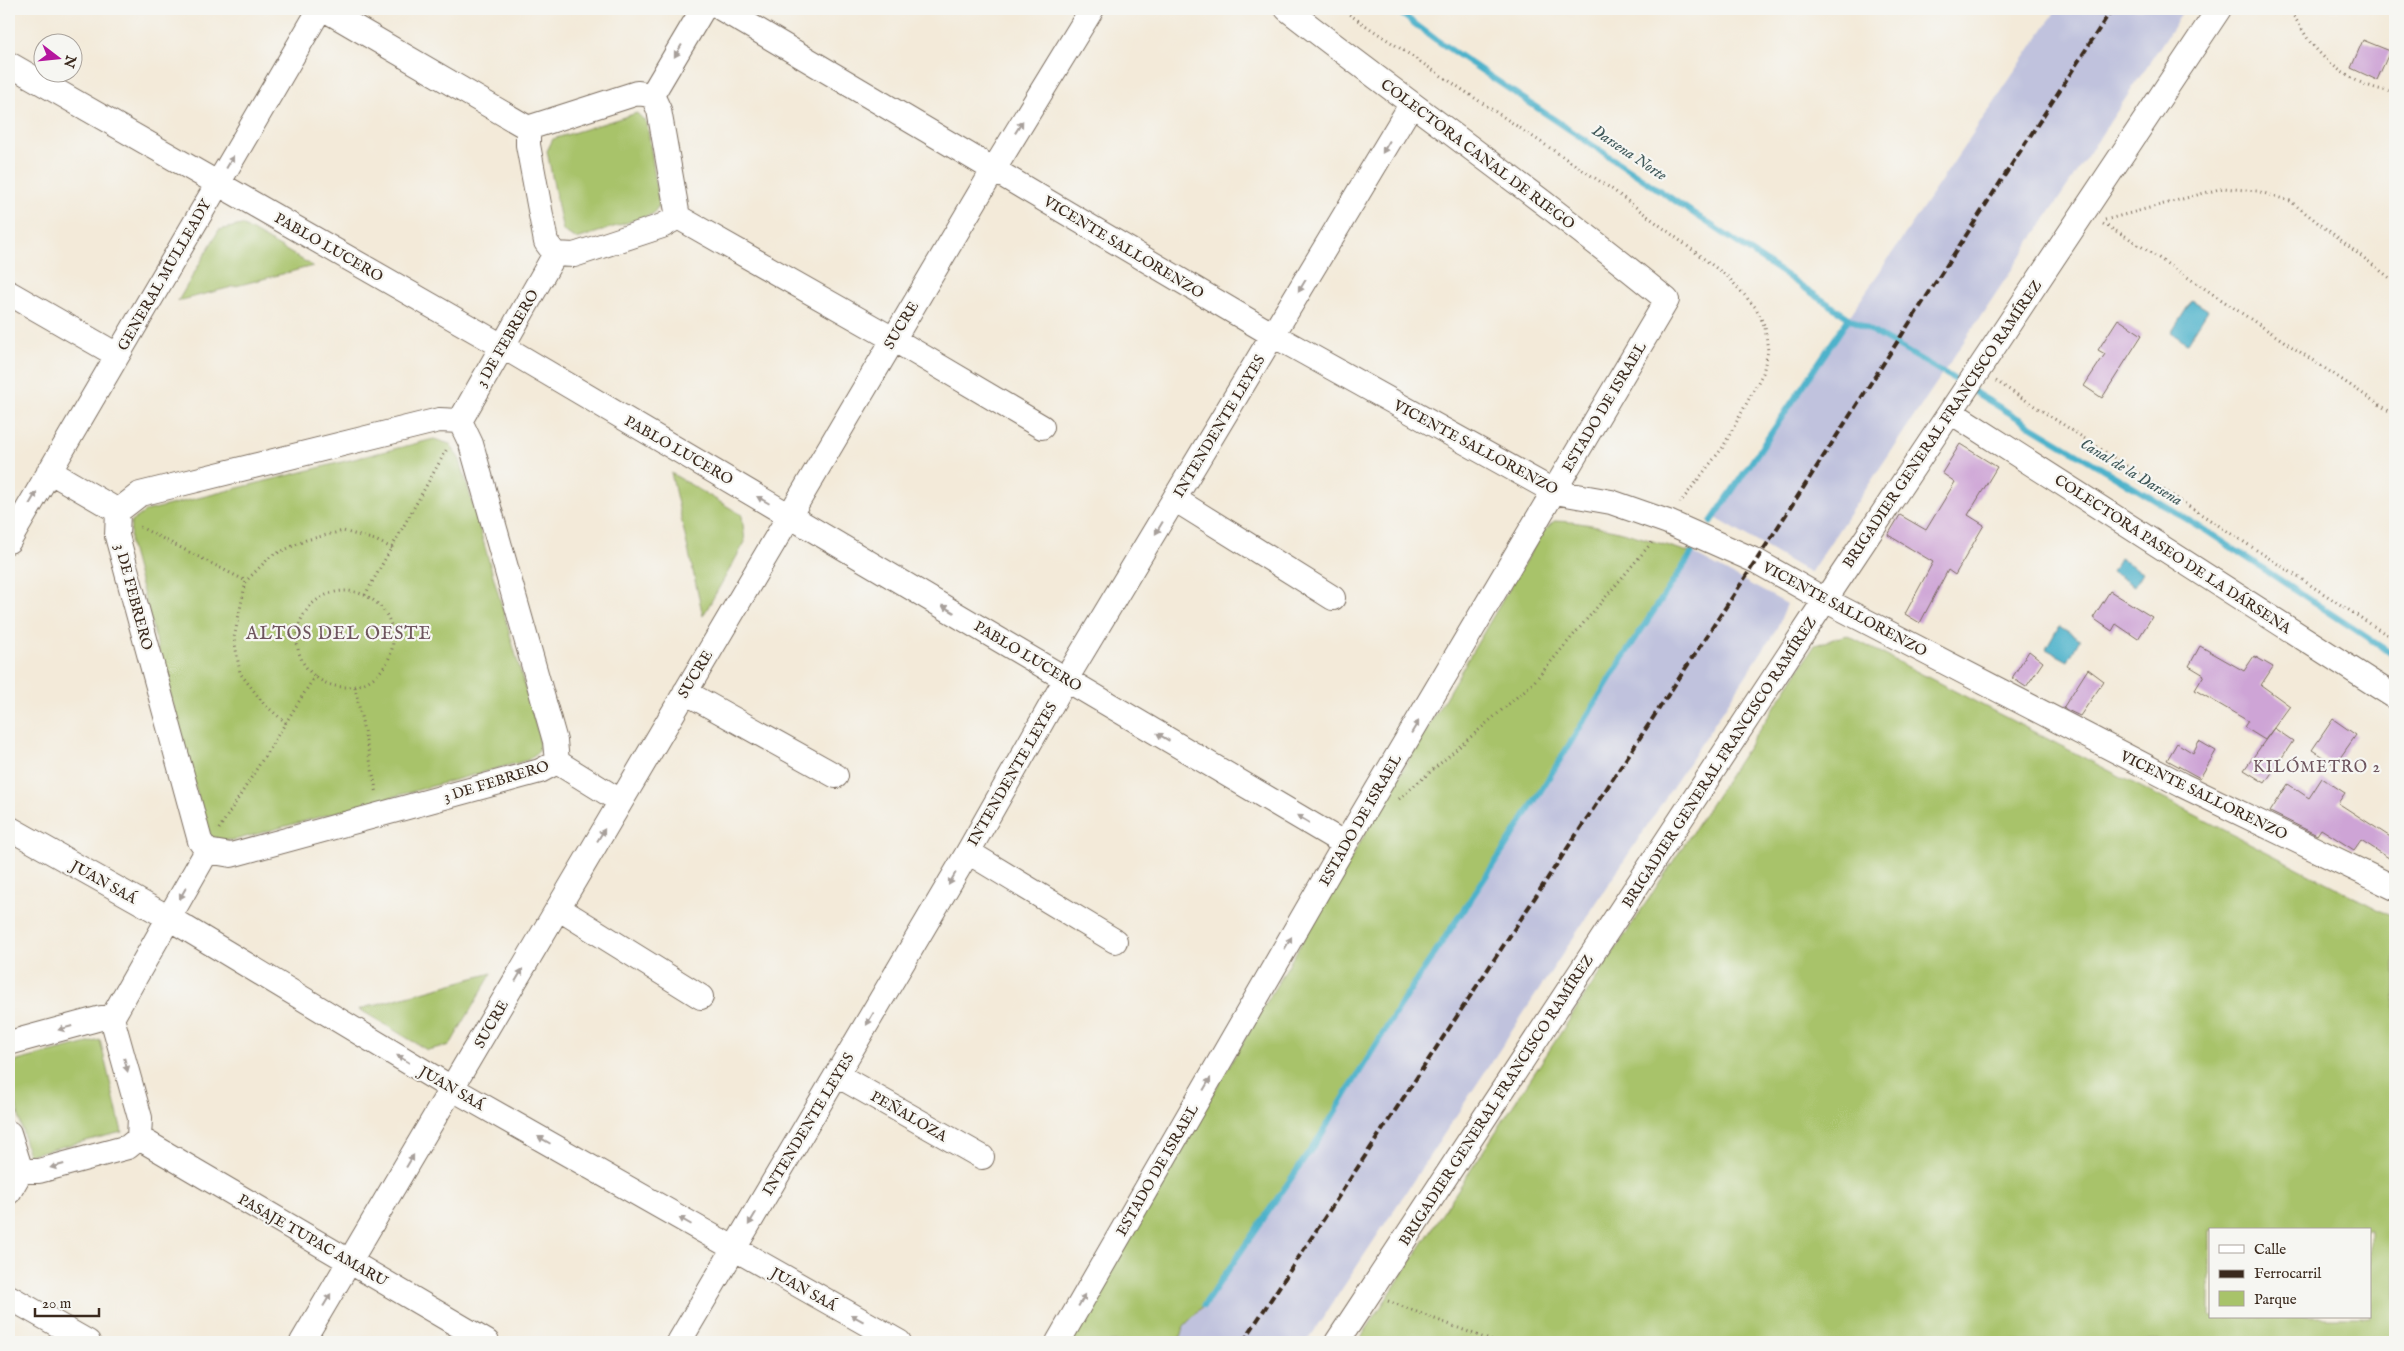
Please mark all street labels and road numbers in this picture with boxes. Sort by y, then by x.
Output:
street label: COLECTORA CANAL DE RIEGO [1377,75,1579,234]
street label: VICENTE SALLORENZO [1039,191,1207,303]
street label: GENERAL MULLEADY [113,196,216,354]
street label: PABLO LUCERO [271,209,386,286]
street label: BRIGADIER GENERAL FRANCISCO RAMÍREZ [1839,276,2047,572]
street label: 3 DE FEBRERO [472,286,543,390]
street label: SUCRE [880,298,923,353]
street label: ESTADO DE ISRAEL [1558,338,1651,476]
street label: INTENDENTE LEYES [1169,351,1270,501]
street label: VICENTE SALLORENZO [1389,395,1561,499]
street label: PABLO LUCERO [621,412,736,489]
street label: COLECTORA PASEO DE LA DÁRSENA [2051,471,2295,639]
street label: 3 DE FEBRERO [110,542,157,652]
street label: VICENTE SALLORENZO [1758,557,1930,661]
street label: BRIGADIER GENERAL FRANCISCO RAMÍREZ [1618,613,1821,911]
street label: PABLO LUCERO [970,617,1085,696]
street label: SUCRE [674,647,717,702]
street label: INTENDENTE LEYES [963,699,1061,850]
street label: VICENTE SALLORENZO [2116,746,2291,844]
street label: ESTADO DE ISRAEL [1315,751,1406,889]
street label: 3 DE FEBRERO [441,756,551,807]
street label: JUAN SAÁ [66,856,141,909]
street label: BRIGADIER GENERAL FRANCISCO RAMÍREZ [1395,951,1598,1249]
street label: SUCRE [470,997,513,1052]
street label: INTENDENTE LEYES [758,1049,859,1199]
street label: JUAN SAÁ [414,1061,489,1115]
street label: PEÑALOZA [867,1087,951,1146]
street label: ESTADO DE ISRAEL [1112,1101,1203,1239]
street label: PASAJE TUPAC AMARU [235,1190,391,1291]
street label: JUAN SAÁ [766,1263,841,1316]

